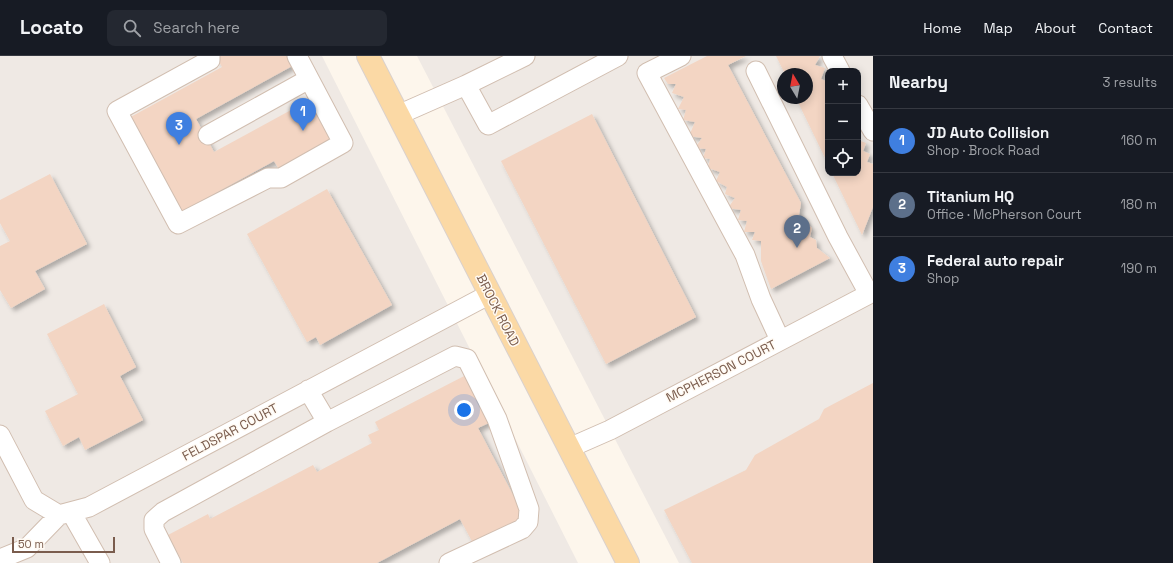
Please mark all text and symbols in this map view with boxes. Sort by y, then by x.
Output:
search box [107,10,387,46]
text: Locato [20,15,83,40]
icon: search [121,17,143,39]
text: Search here [153,18,240,37]
text: Home [923,19,961,37]
text: Map [983,19,1013,37]
text: About [1035,19,1076,37]
text: Contact [1098,19,1153,37]
north arrow [777,68,813,104]
map controls [825,68,861,176]
button: + [825,68,861,104]
text: Nearby [889,71,948,93]
text: 3 results [1103,74,1157,91]
pin: 1 [290,98,316,131]
button: − [825,104,861,140]
pin: 3 [166,112,192,145]
text: JD Auto Collision [927,123,1049,142]
text: 1 [899,132,905,149]
text: 160 m [1121,132,1157,149]
button: locate [825,140,861,176]
text: Shop · Brock Road [927,142,1040,159]
text: Titanium HQ [927,187,1014,206]
text: 2 [898,196,906,213]
text: 180 m [1121,196,1157,213]
text: Office · McPherson Court [927,206,1082,223]
pin: 2 [784,215,810,248]
text: Federal auto repair [927,251,1064,270]
text: 3 [898,260,906,277]
text: 190 m [1121,260,1157,277]
text: Shop [927,270,959,287]
street label: BROCK ROAD [473,271,523,349]
street label: MCPHERSON COURT [663,336,779,406]
street label: FELDSPAR COURT [179,399,281,464]
your location [454,400,474,420]
scale bar [12,535,115,554]
text: 50 m [18,537,44,551]

